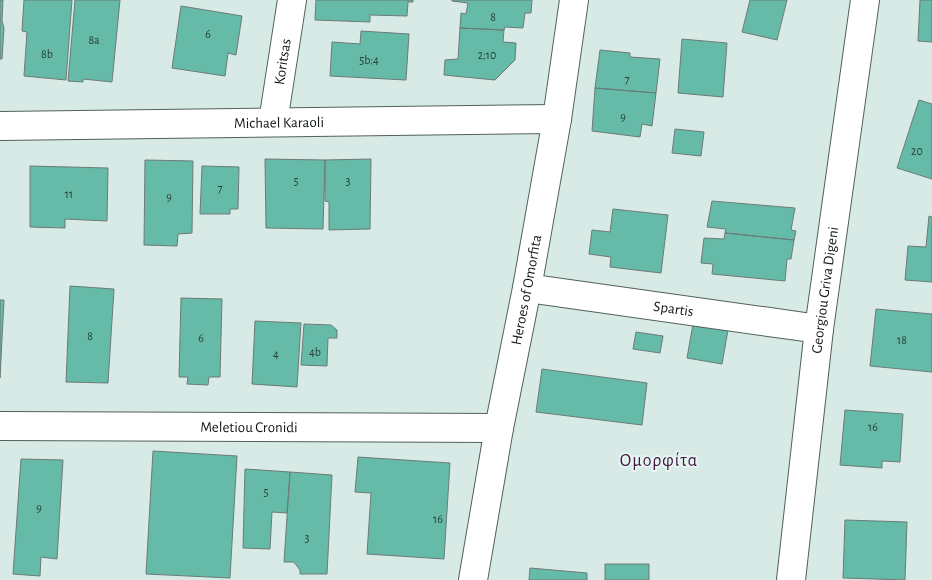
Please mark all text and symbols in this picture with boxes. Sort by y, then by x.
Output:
house number: 8 [490,11,496,23]
house number: 6 [205,28,211,40]
house number: 8a [88,34,100,46]
street label: Koritsas [271,38,293,86]
house number: 8b [41,48,53,60]
house number: 2;10 [478,49,496,61]
house number: 5b;4 [359,54,379,66]
house number: 7 [624,73,630,85]
house number: 9 [620,111,626,123]
street label: Michael Karaoli [234,114,324,131]
house number: 20 [911,145,923,157]
house number: 5 [293,175,299,187]
house number: 3 [346,175,351,187]
house number: 7 [217,182,223,194]
house number: 11 [65,188,73,200]
house number: 9 [166,191,172,203]
street label: Georgiou Griva Digeni [809,226,841,354]
street label: Heroes of Omorfita [508,234,544,346]
street label: Spartis [653,298,695,319]
house number: 8 [87,330,93,342]
house number: 6 [198,332,204,344]
house number: 18 [897,334,907,346]
house number: 4b [309,346,321,358]
house number: 4 [273,348,279,360]
street label: Meletiou Cronidi [200,419,298,435]
house number: 16 [868,421,878,433]
district label: Ομορφίτα [620,451,698,470]
house number: 5 [263,486,269,498]
house number: 9 [36,502,42,514]
house number: 16 [433,513,443,525]
house number: 3 [305,532,310,544]

